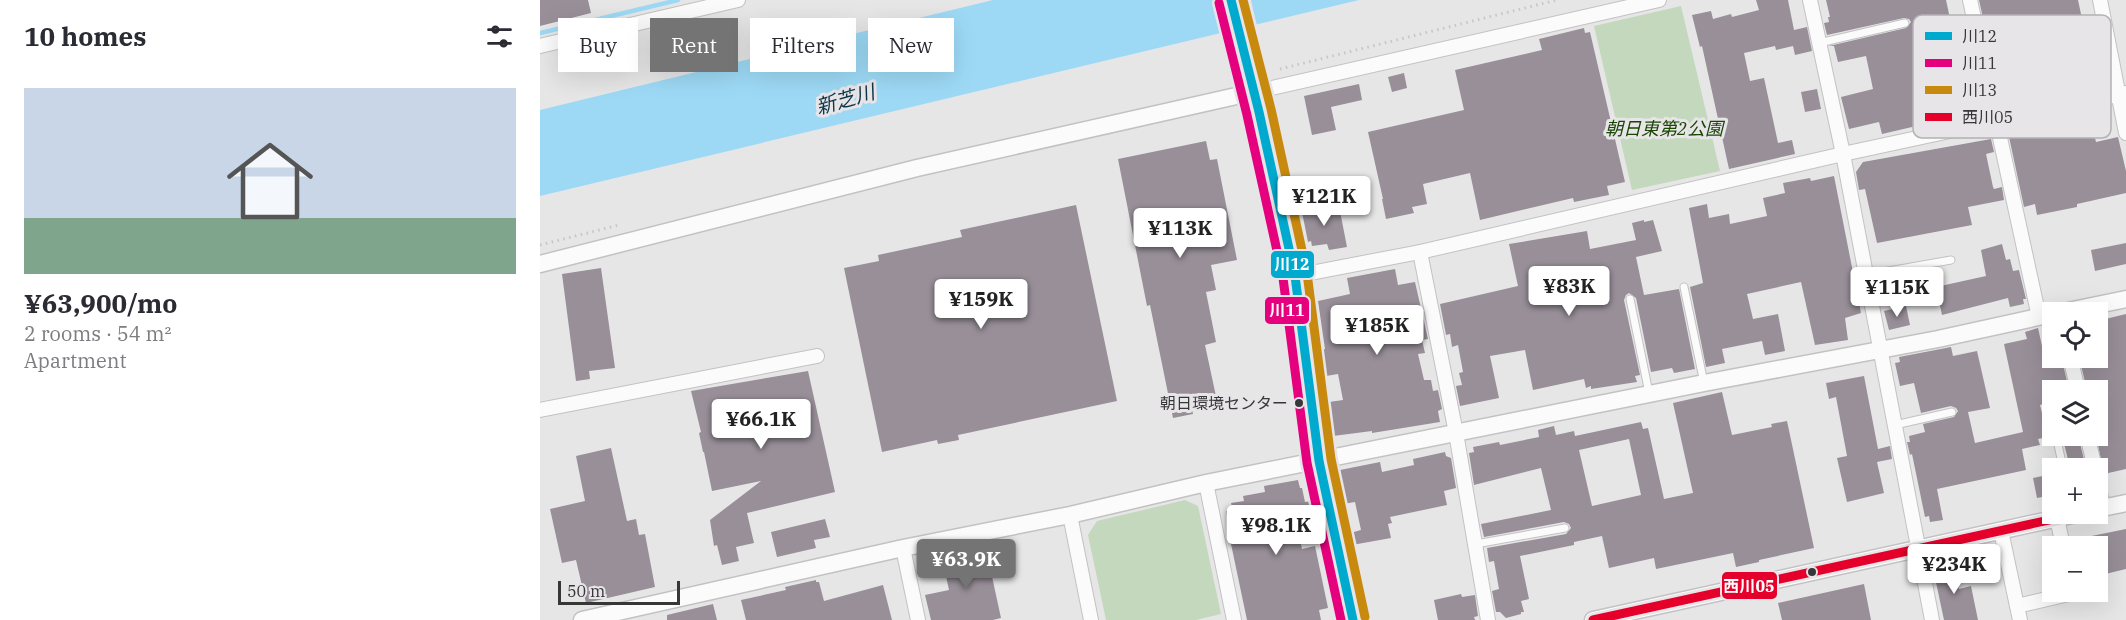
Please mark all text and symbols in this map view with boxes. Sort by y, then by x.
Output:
legend [1913,15,2111,138]
chip: Buy [558,18,638,72]
chip: Rent [650,18,738,72]
chip: Filters [750,18,856,72]
chip: New [868,18,954,72]
text: 10 homes [24,19,146,53]
icon: filters [483,20,516,53]
text: 川12 [1962,26,1997,46]
text: 川11 [1962,53,1997,73]
water label: 新芝川 [812,77,879,120]
text: 川13 [1962,80,1997,100]
text: 西川05 [1962,107,2013,127]
park label: 朝日東第2公園 [1605,117,1726,140]
icon: home [216,127,324,235]
pin: ¥121K [1282,176,1366,227]
text: ¥121K [1292,182,1356,209]
pin: ¥113K [1138,208,1222,259]
text: ¥113K [1148,214,1212,241]
line badge: 川12 [1270,250,1315,279]
text: 川12 [1274,254,1310,274]
pin: ¥83K [1533,266,1605,317]
pin: ¥115K [1855,267,1939,318]
text: ¥83K [1543,272,1595,299]
text: ¥115K [1865,273,1929,300]
pin: ¥159K [939,279,1023,330]
text: ¥159K [949,285,1013,312]
text: ¥63,900/mo [24,286,177,320]
line badge: 川11 [1264,296,1310,325]
text: 川11 [1269,300,1305,320]
map controls [2042,302,2108,602]
button: locate [2042,302,2108,368]
pin: ¥185K [1335,305,1419,356]
text: ¥185K [1345,311,1409,338]
text: 2 rooms · 54 m² [24,320,171,347]
text: Apartment [24,347,127,374]
button: layers [2042,380,2108,446]
place label: 朝日環境センター [1160,393,1288,413]
marker: 朝日環境センター [1293,397,1305,409]
pin: ¥66.1K [712,399,810,450]
text: ¥66.1K [726,405,796,432]
button: + [2042,458,2108,524]
pin: ¥98.1K [1227,505,1325,556]
text: ¥98.1K [1241,511,1311,538]
button: − [2042,536,2108,602]
pin: ¥63.9K [917,539,1015,590]
pin: ¥234K [1912,544,1996,595]
text: ¥63.9K [931,545,1001,572]
text: ¥234K [1922,550,1986,577]
unlabelled marker [1806,566,1818,578]
line badge: 西川05 [1721,571,1778,600]
text: 西川05 [1723,576,1775,596]
scale bar [558,578,680,606]
text: 50 m [567,581,605,601]

